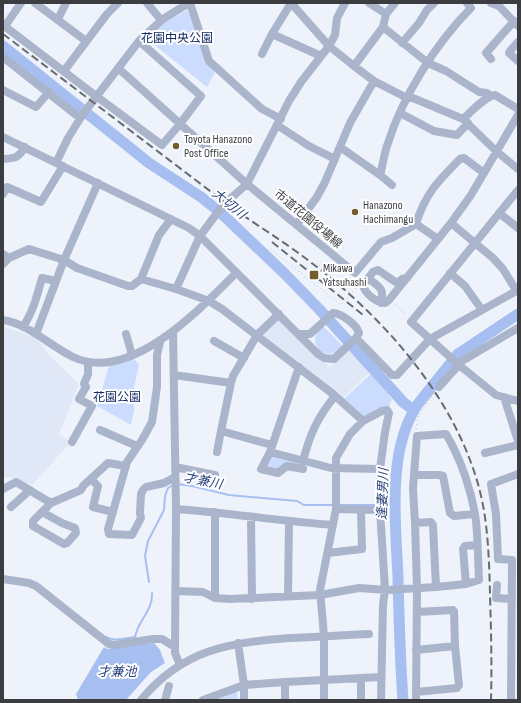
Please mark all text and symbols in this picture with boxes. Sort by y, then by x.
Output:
park label: 花園中央公園 [141,31,213,46]
place label: Toyota Hanazono Post Office [184,132,252,161]
marker: Toyota Hanazono Post Office [171,141,181,151]
water label: 大切川 [209,186,251,224]
street label: 市道花園役場線 [271,186,345,252]
place label: Hanazono Hachimangu [363,198,413,227]
marker: Hanazono Hachimangu [350,207,360,217]
place label: Mikawa Yatsuhashi [323,261,366,290]
marker: Mikawa Yatsuhashi [308,269,320,281]
park label: 花園公園 [93,390,141,405]
water label: 逢妻男川 [374,466,392,520]
water label: 才兼川 [182,469,226,493]
water label: 才兼池 [97,664,138,680]

